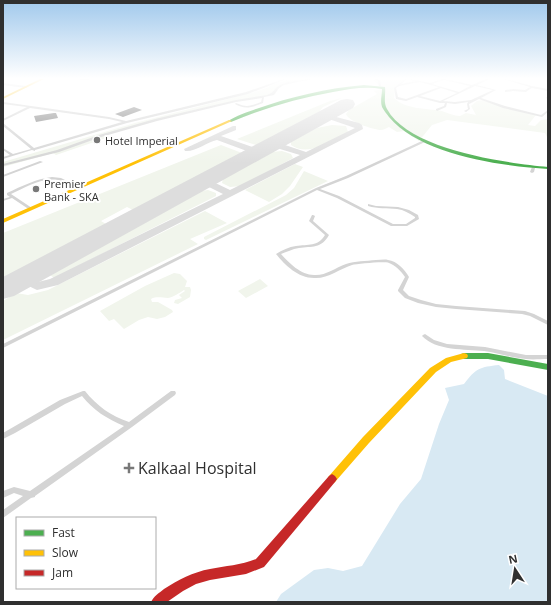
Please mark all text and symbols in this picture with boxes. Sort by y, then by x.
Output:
place label: Hotel Imperial [105,133,178,148]
marker: Hotel Imperial [92,135,102,145]
place label: Premier Bank - SKA [44,176,99,204]
marker: Premier Bank - SKA [31,184,41,194]
place label: Kalkaal Hospital [138,457,257,479]
marker: Kalkaal Hospital [123,462,135,474]
legend [16,517,156,589]
text: Fast [52,524,75,541]
text: Slow [52,544,79,561]
north arrow [495,549,535,589]
text: N [507,550,519,567]
text: Jam [51,564,73,581]

